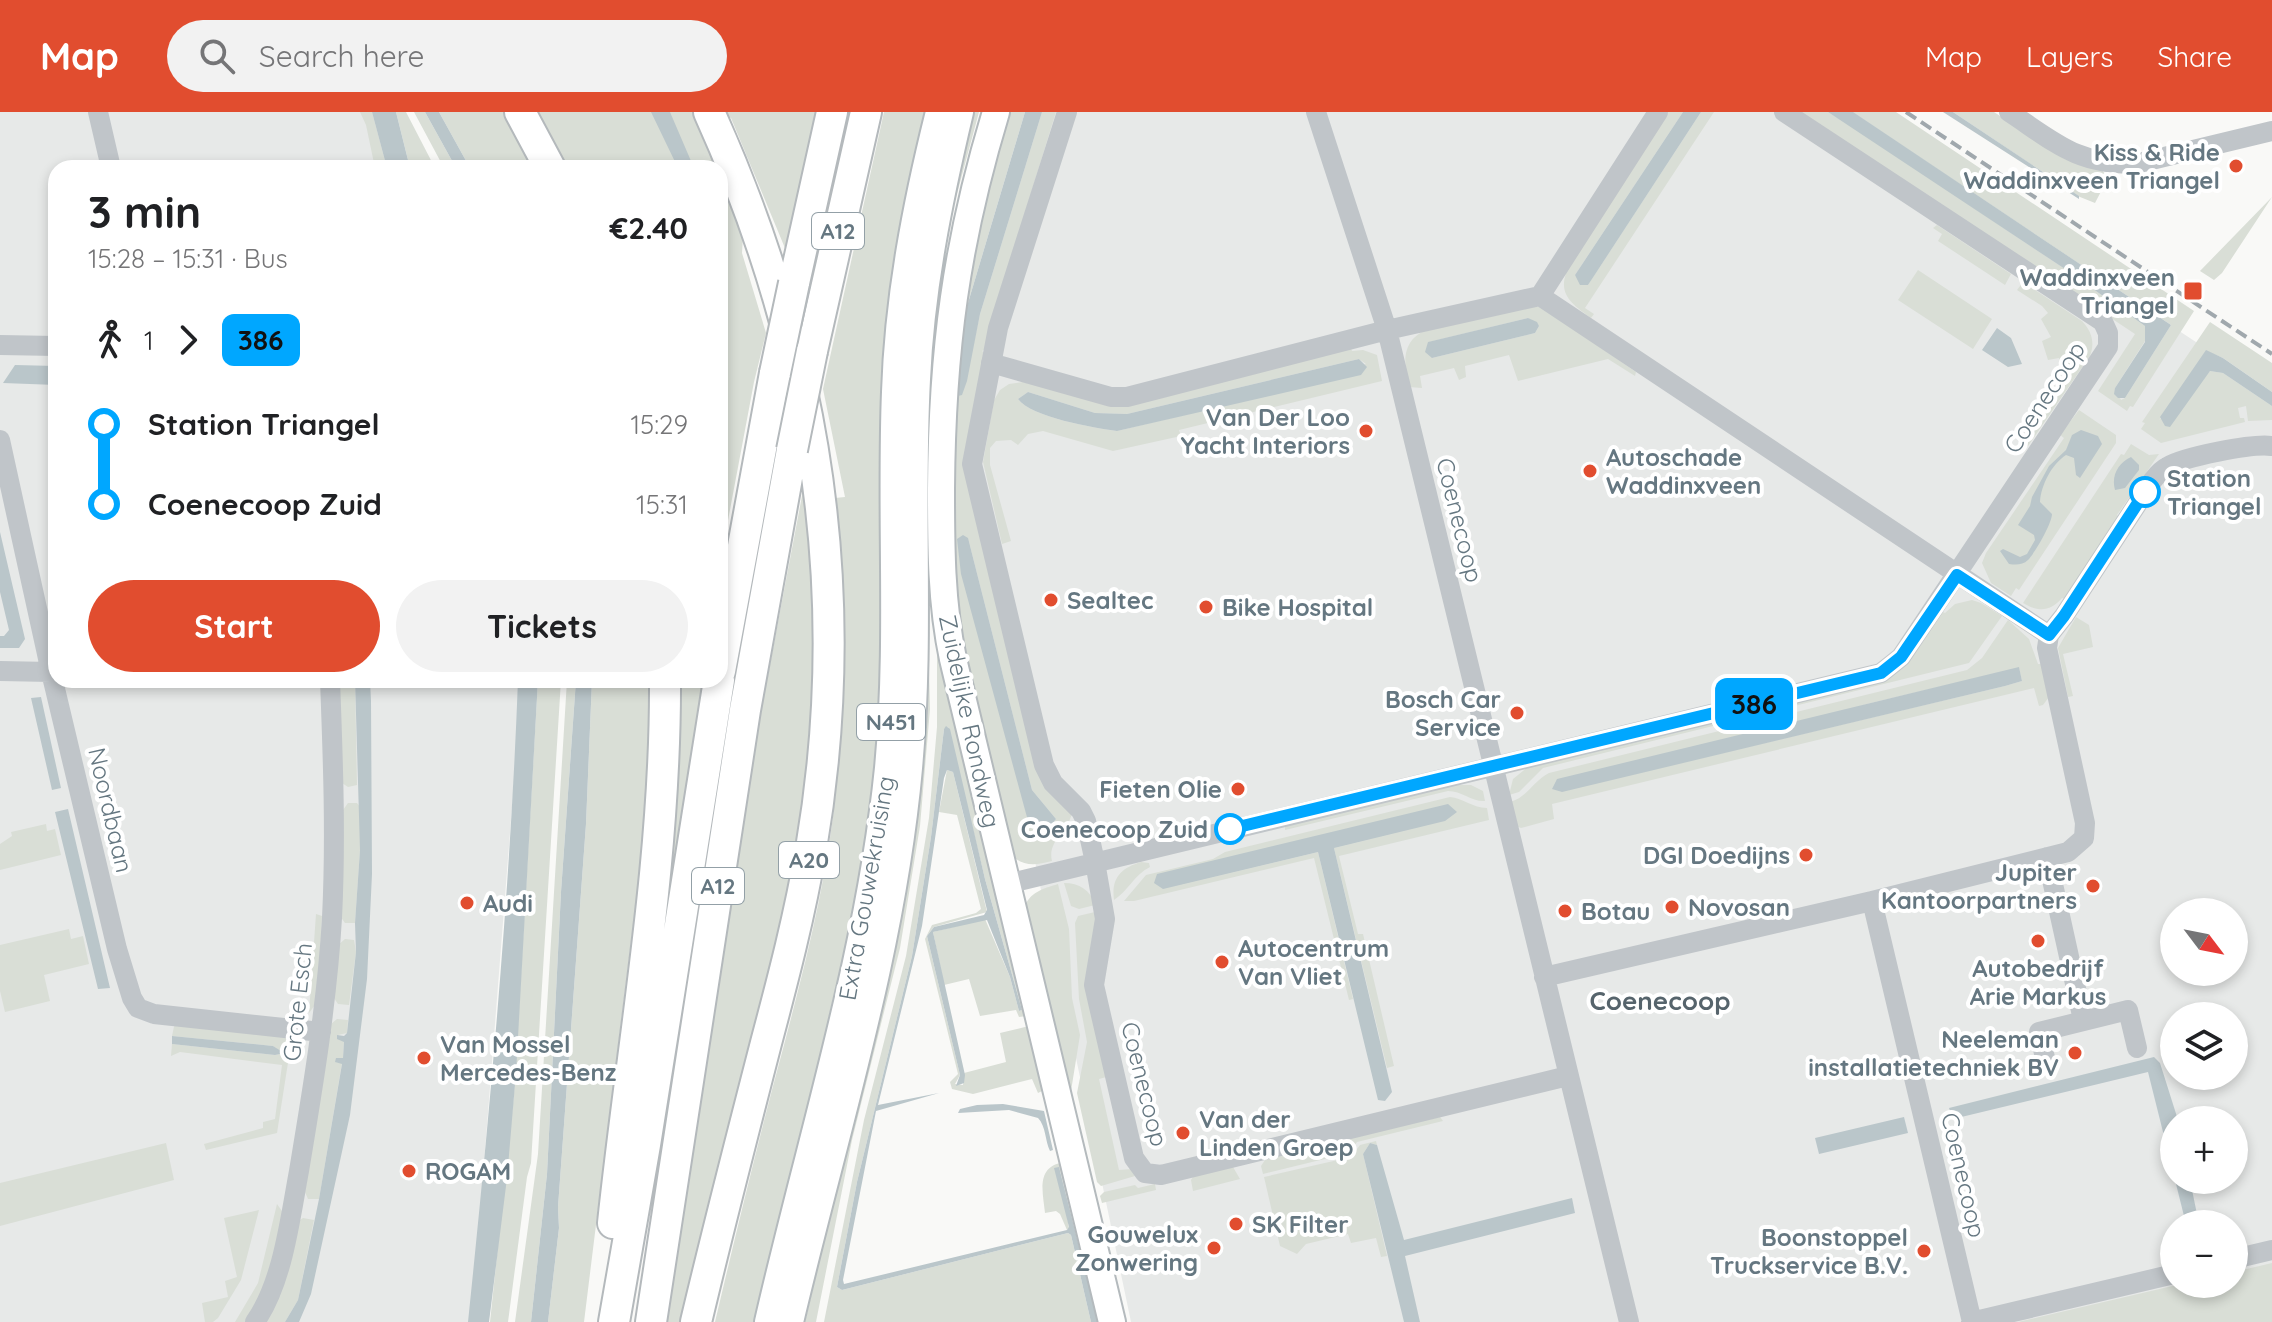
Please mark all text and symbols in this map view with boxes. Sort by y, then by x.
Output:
search box [167,20,727,92]
text: Map [40,32,119,80]
icon: search [195,34,239,78]
text: Search here [259,37,424,75]
text: Map [1925,39,1982,74]
text: Layers [2026,39,2113,74]
text: Share [2157,39,2232,74]
place label: Kiss & Ride Waddinxveen Triangel [1963,137,2220,195]
marker: Kiss & Ride Waddinxveen Triangel [2227,157,2245,175]
text: 3 min [88,184,201,239]
text: €2.40 [609,209,688,247]
road number: A12 [812,213,864,249]
text: 15:28 – 15:31 · Bus [88,242,288,275]
place label: Waddinxveen Triangel [2020,262,2175,320]
marker: Waddinxveen Triangel [2182,280,2204,302]
icon: walk [88,318,132,362]
icon: forward [166,318,210,362]
text: 386 [238,322,284,357]
text: 1 [144,324,154,357]
street label: Coenecoop [1997,336,2091,458]
place label: Van Der Loo Yacht Interiors [1181,402,1350,460]
text: Station Triangel [148,405,380,443]
text: 15:29 [630,408,688,441]
marker: Van Der Loo Yacht Interiors [1357,422,1375,440]
place label: Autoschade Waddinxveen [1606,442,1761,500]
street label: Coenecoop [1430,455,1490,585]
marker: Autoschade Waddinxveen [1581,462,1599,480]
place label: Station Triangel [2167,463,2262,521]
marker: Station Triangel [2130,477,2160,507]
text: Coenecoop Zuid [148,485,382,523]
text: 15:31 [636,488,688,521]
button: Start [88,580,380,672]
button: Tickets [396,580,688,672]
place label: Sealtec [1067,585,1153,615]
marker: Sealtec [1042,591,1060,609]
place label: Bike Hospital [1222,592,1373,622]
marker: Bike Hospital [1197,598,1215,616]
street label: Zuidelijke Rondweg [933,612,1007,830]
line badge: 386 [1708,678,1800,730]
place label: Bosch Car Service [1385,684,1501,742]
text: 386 [1731,686,1777,721]
road number: N451 [857,704,925,740]
marker: Bosch Car Service [1508,704,1526,722]
street label: Noordbaan [82,745,140,875]
street label: Extra Gouwekruising [832,774,900,1002]
place label: Fieten Olie [1099,774,1222,804]
marker: Fieten Olie [1229,780,1247,798]
place label: Coenecoop Zuid [1021,814,1208,844]
marker: Coenecoop Zuid [1215,814,1245,844]
place label: DGI Doedijns [1643,840,1790,870]
road number: A20 [779,842,839,878]
marker: DGI Doedijns [1797,846,1815,864]
place label: Jupiter Kantoorpartners [1881,857,2077,915]
road number: A12 [692,868,744,904]
marker: Jupiter Kantoorpartners [2084,877,2102,895]
place label: Audi [483,888,533,918]
place label: Novosan [1688,892,1790,922]
marker: Audi [458,894,476,912]
place label: Botau [1581,896,1650,926]
marker: Novosan [1663,898,1681,916]
north arrow [2160,898,2248,986]
map controls [2160,898,2248,1298]
marker: Botau [1556,902,1574,920]
marker: Autobedrijf Arie Markus [2029,932,2047,950]
place label: Autocentrum Van Vliet [1238,933,1389,991]
street label: Grote Esch [276,941,318,1063]
marker: Autocentrum Van Vliet [1213,953,1231,971]
place label: Autobedrijf Arie Markus [1970,953,2106,1011]
district label: Coenecoop [1590,984,1731,1017]
button: layers [2160,1002,2248,1090]
street label: Coenecoop [1115,1019,1175,1149]
place label: Neeleman installatietechniek BV [1808,1024,2059,1082]
place label: Van Mossel Mercedes-Benz [440,1029,617,1087]
marker: Neeleman installatietechniek BV [2066,1044,2084,1062]
marker: Van Mossel Mercedes-Benz [415,1049,433,1067]
place label: Van der Linden Groep [1199,1104,1354,1162]
button: + [2160,1106,2248,1194]
street label: Coenecoop [1935,1110,1993,1240]
marker: Van der Linden Groep [1174,1124,1192,1142]
place label: ROGAM [425,1156,511,1186]
marker: ROGAM [400,1162,418,1180]
place label: SK Filter [1252,1209,1349,1239]
button: − [2160,1210,2248,1298]
marker: SK Filter [1227,1215,1245,1233]
place label: Gouwelux Zonwering [1075,1219,1198,1277]
place label: Boonstoppel Truckservice B.V. [1710,1222,1908,1280]
marker: Gouwelux Zonwering [1205,1239,1223,1257]
marker: Boonstoppel Truckservice B.V. [1915,1242,1933,1260]

